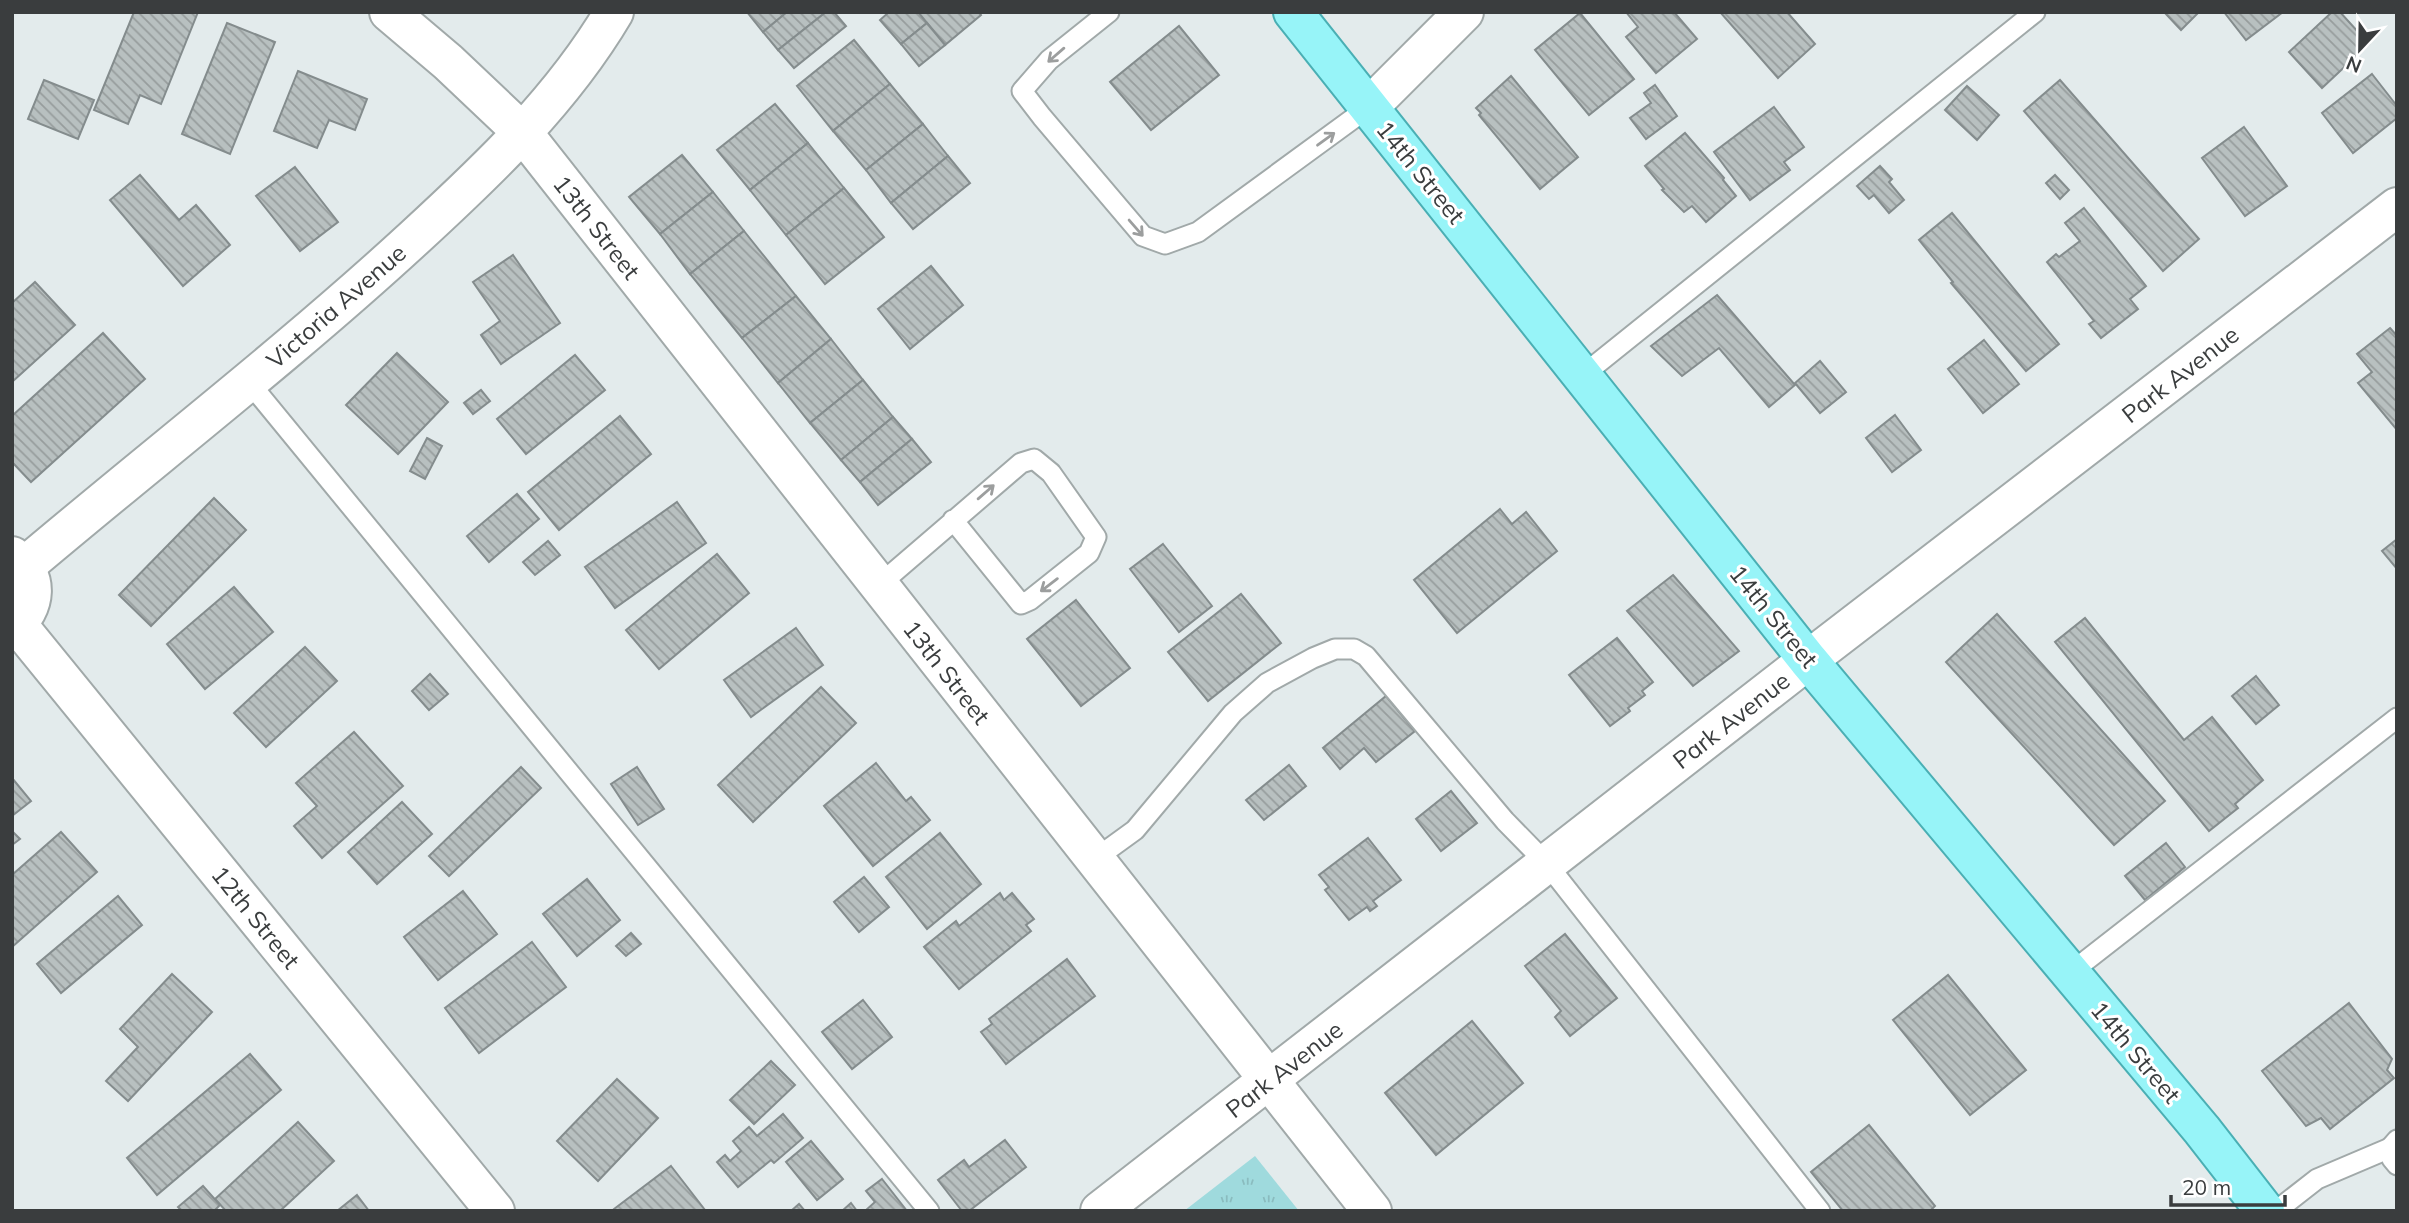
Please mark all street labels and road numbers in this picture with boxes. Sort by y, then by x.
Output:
street label: 14th Street [1370,114,1472,230]
street label: 13th Street [547,169,647,285]
street label: Victoria Avenue [260,237,412,375]
street label: Park Avenue [2115,319,2245,429]
street label: 14th Street [1723,558,1825,674]
street label: 13th Street [897,614,997,730]
street label: Park Avenue [1666,665,1796,775]
street label: 12th Street [205,859,307,975]
street label: 14th Street [2085,995,2187,1109]
street label: Park Avenue [1219,1014,1349,1124]

